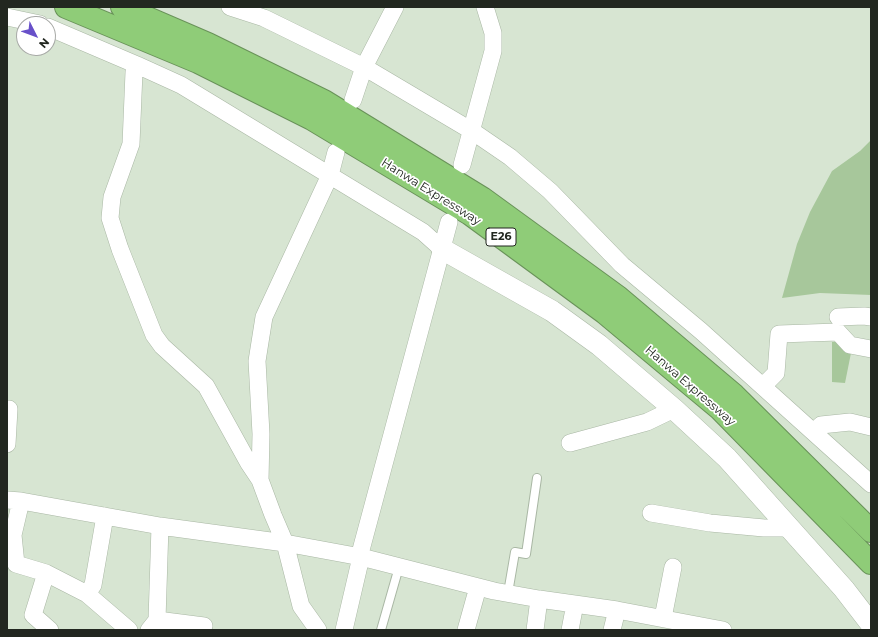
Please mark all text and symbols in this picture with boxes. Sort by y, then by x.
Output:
north arrow [16,16,56,56]
text: N [36,35,52,51]
street label: Hanwa Expressway [378,155,484,229]
road number: E26 [486,228,516,246]
street label: Hanwa Expressway [642,343,738,429]

